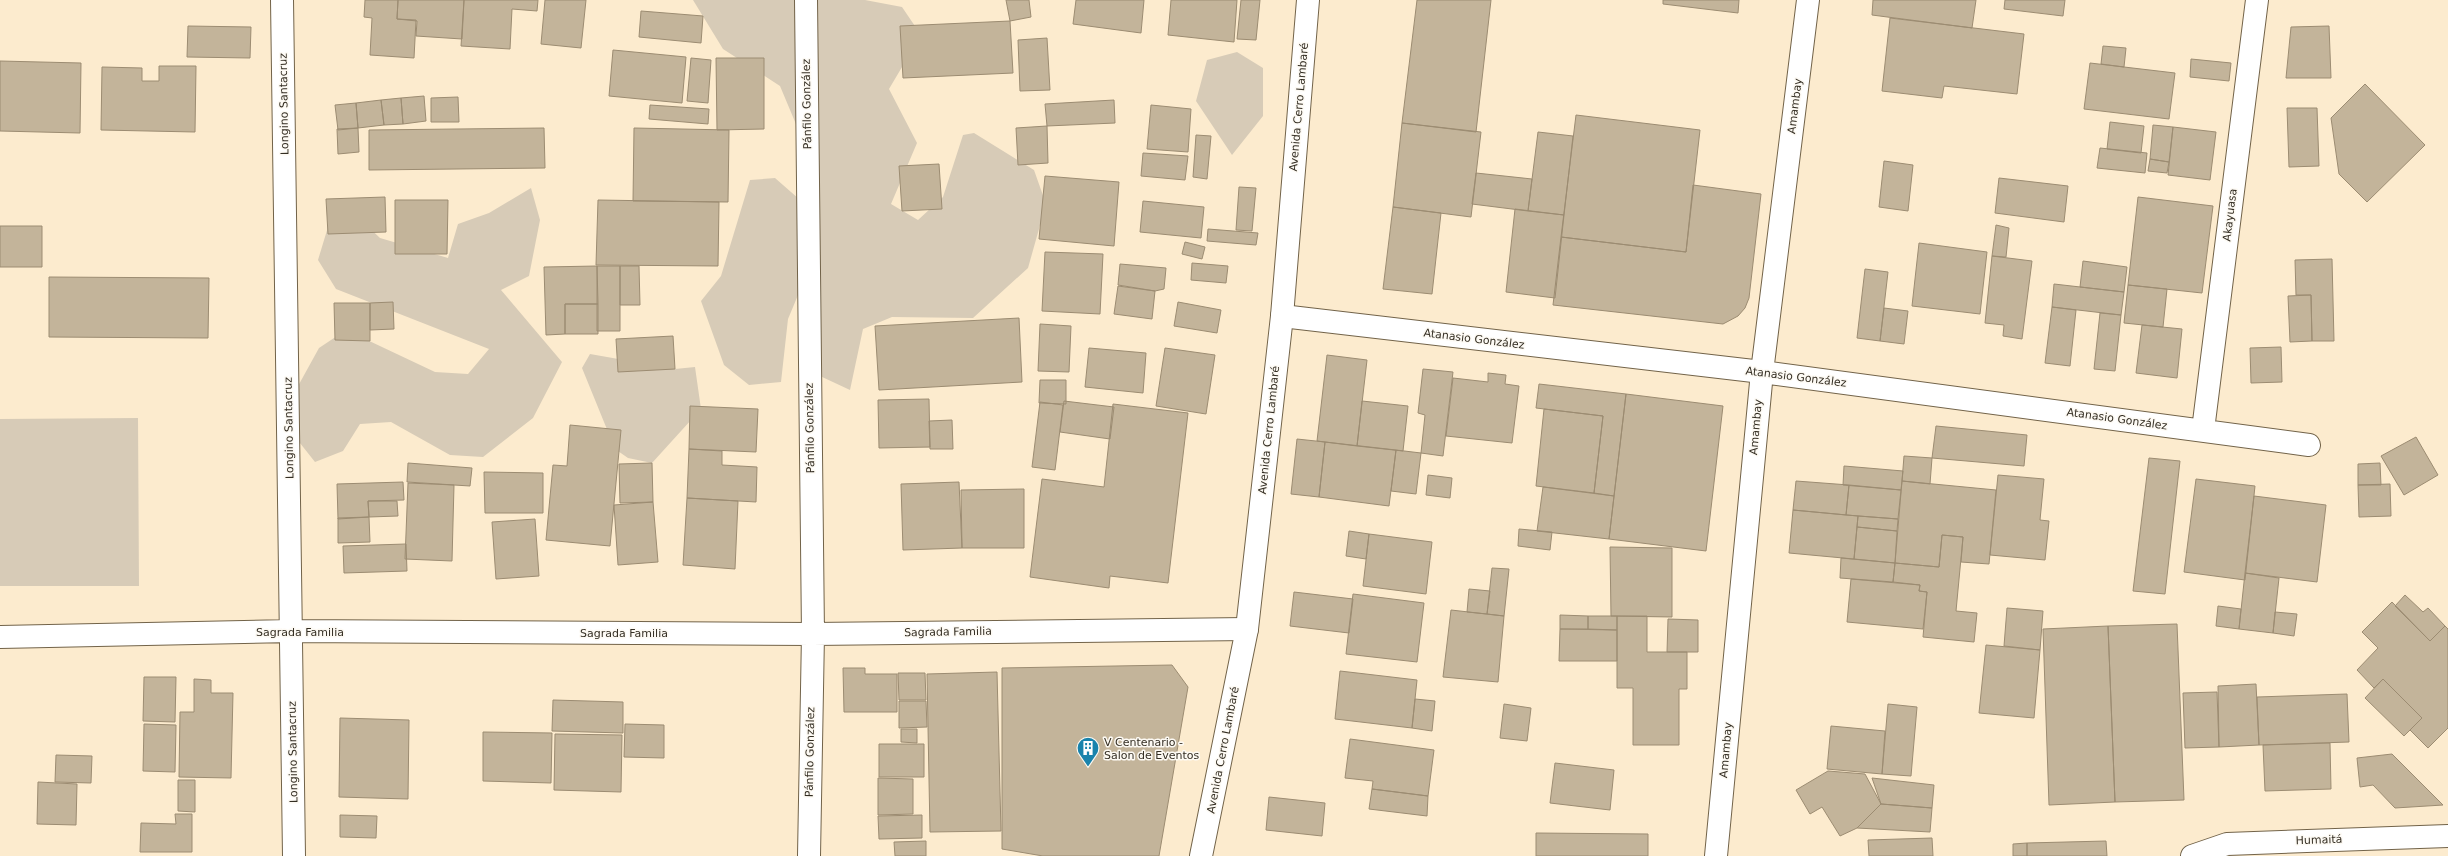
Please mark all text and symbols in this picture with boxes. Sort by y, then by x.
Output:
street label: Avenida Cerro Lambaré [1287,42,1311,172]
street label: Longino Santacruz [277,53,291,155]
street label: Pánfilo González [800,58,814,149]
street label: Amambay [1785,77,1805,135]
street label: Akayuasa [2220,188,2240,242]
street label: Atanasio González [1423,326,1525,352]
street label: Atanasio González [1745,364,1847,390]
street label: Avenida Cerro Lambaré [1256,365,1282,495]
street label: Longino Santacruz [282,377,296,479]
street label: Pánfilo González [803,382,817,473]
street label: Amambay [1747,398,1765,455]
street label: Atanasio González [2066,406,2168,433]
street label: Sagrada Familia [904,625,992,639]
street label: Sagrada Familia [256,626,344,639]
street label: Sagrada Familia [580,627,668,640]
street label: Avenida Cerro Lambaré [1204,685,1242,815]
street label: Longino Santacruz [286,701,300,803]
street label: Pánfilo González [803,706,817,797]
street label: Amambay [1717,721,1735,778]
building icon: V Centenario - Salon de Eventos [1075,735,1101,768]
place label: V Centenario - Salon de Eventos [1104,736,1199,762]
street label: Humaitá [2295,833,2343,847]

